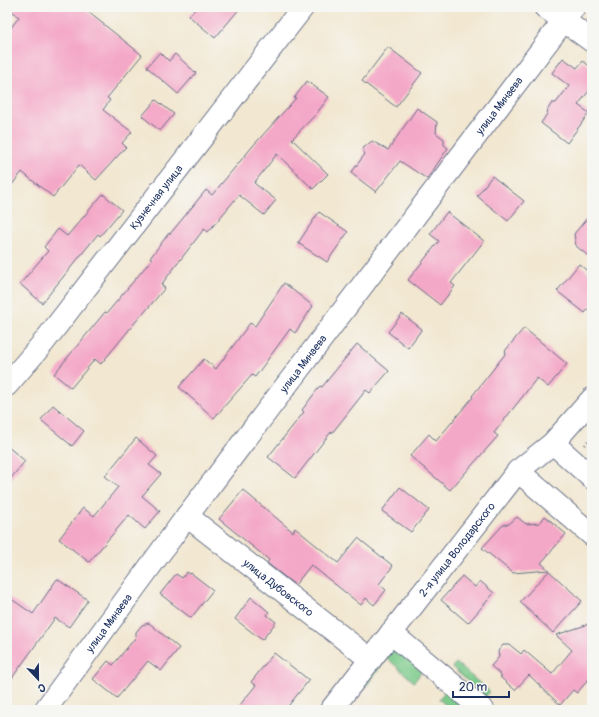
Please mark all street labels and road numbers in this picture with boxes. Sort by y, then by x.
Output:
street label: улица Минаева [472,74,525,138]
street label: Кузнечная улица [127,162,185,232]
street label: улица Минаева [276,332,329,396]
street label: 2-я улица Володарского [416,500,498,599]
street label: улица Дубовского [240,555,316,619]
street label: улица Минаева [82,591,134,655]

